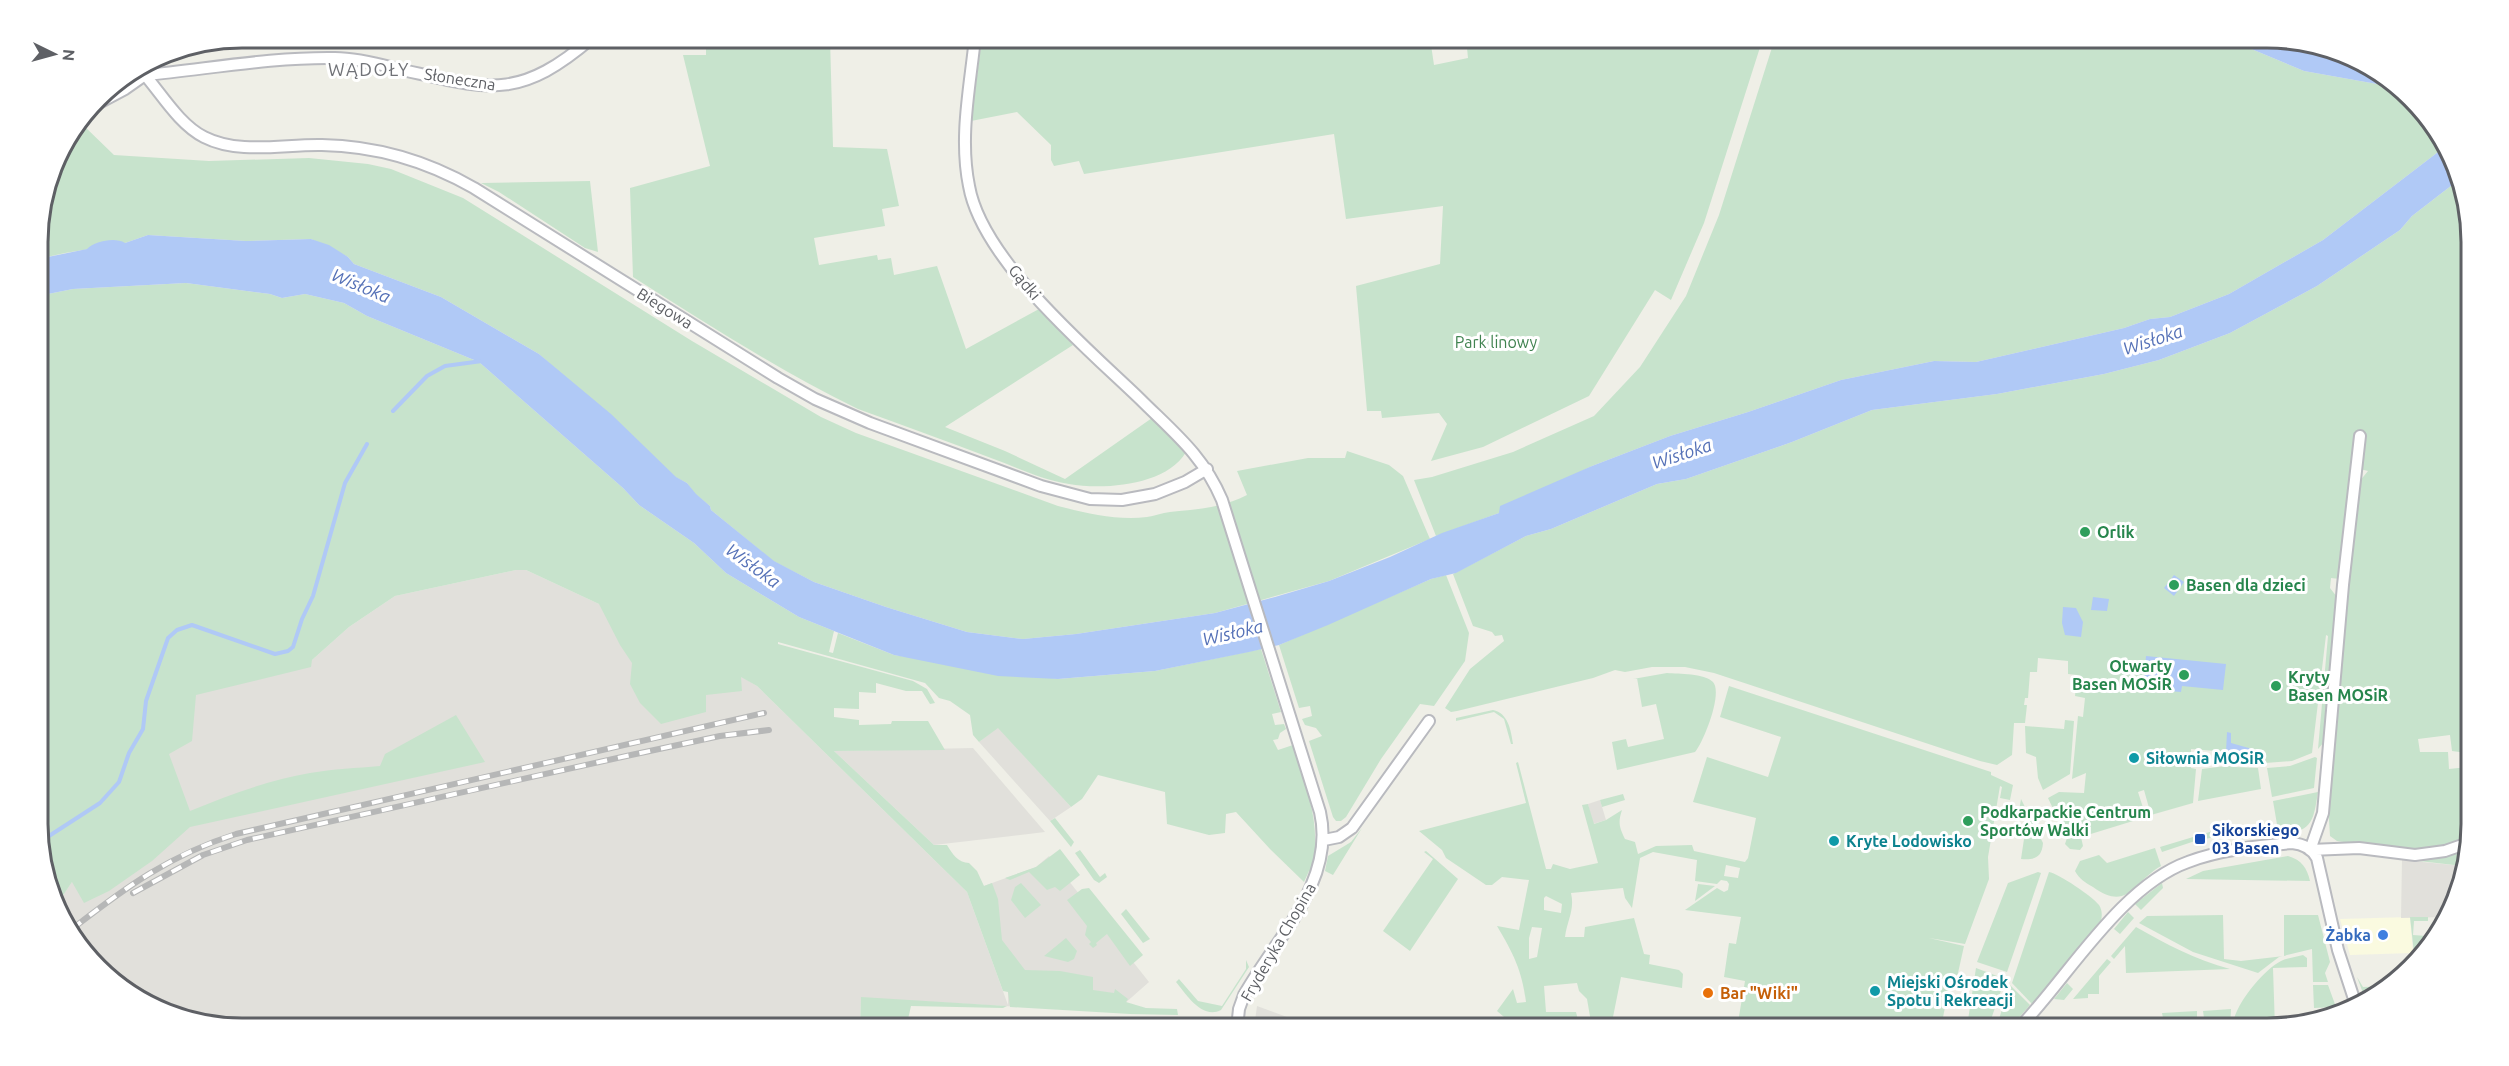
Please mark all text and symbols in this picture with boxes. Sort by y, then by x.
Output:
north arrow [24,24,84,84]
text: N [59,49,78,62]
district label: WĄDOŁY [328,59,410,79]
street label: Słoneczna [423,64,497,94]
street label: Gądki [1005,261,1045,303]
water label: Wisłoka [329,264,394,306]
street label: Biegowa [634,284,696,332]
water label: Wisłoka [2120,320,2185,358]
park label: Park linowy [1455,333,1538,351]
water label: Wisłoka [1649,434,1714,472]
place label: Orlik [2097,523,2134,541]
marker: Orlik [2078,525,2092,539]
water label: Wisłoka [723,539,785,592]
place label: Basen dla dzieci [2186,576,2306,594]
marker: Basen dla dzieci [2167,578,2181,592]
water label: Wisłoka [1201,615,1265,649]
place label: Otwarty Basen MOSiR [2072,657,2173,693]
marker: Otwarty Basen MOSiR [2177,668,2191,682]
place label: Kryty Basen MOSiR [2288,668,2389,704]
marker: Kryty Basen MOSiR [2269,679,2283,693]
place label: Siłownia MOSiR [2146,749,2265,767]
marker: Siłownia MOSiR [2127,751,2141,765]
place label: Podkarpackie Centrum Sportów Walki [1980,803,2151,839]
marker: Podkarpackie Centrum Sportów Walki [1961,814,1975,828]
place label: Sikorskiego 03 Basen [2212,821,2299,857]
place label: Kryte Lodowisko [1846,832,1972,850]
marker: Sikorskiego 03 Basen [2193,832,2207,846]
marker: Kryte Lodowisko [1827,834,1841,848]
street label: Fryderyka Chopina [1237,880,1319,1004]
place label: Żabka [2325,926,2371,944]
marker: Żabka [2376,928,2390,942]
place label: Miejski Ośrodek Spotu i Rekreacji [1887,973,2013,1009]
place label: Bar "Wiki" [1720,984,1798,1002]
marker: Miejski Ośrodek Spotu i Rekreacji [1868,984,1882,998]
marker: Bar "Wiki" [1701,986,1715,1000]

